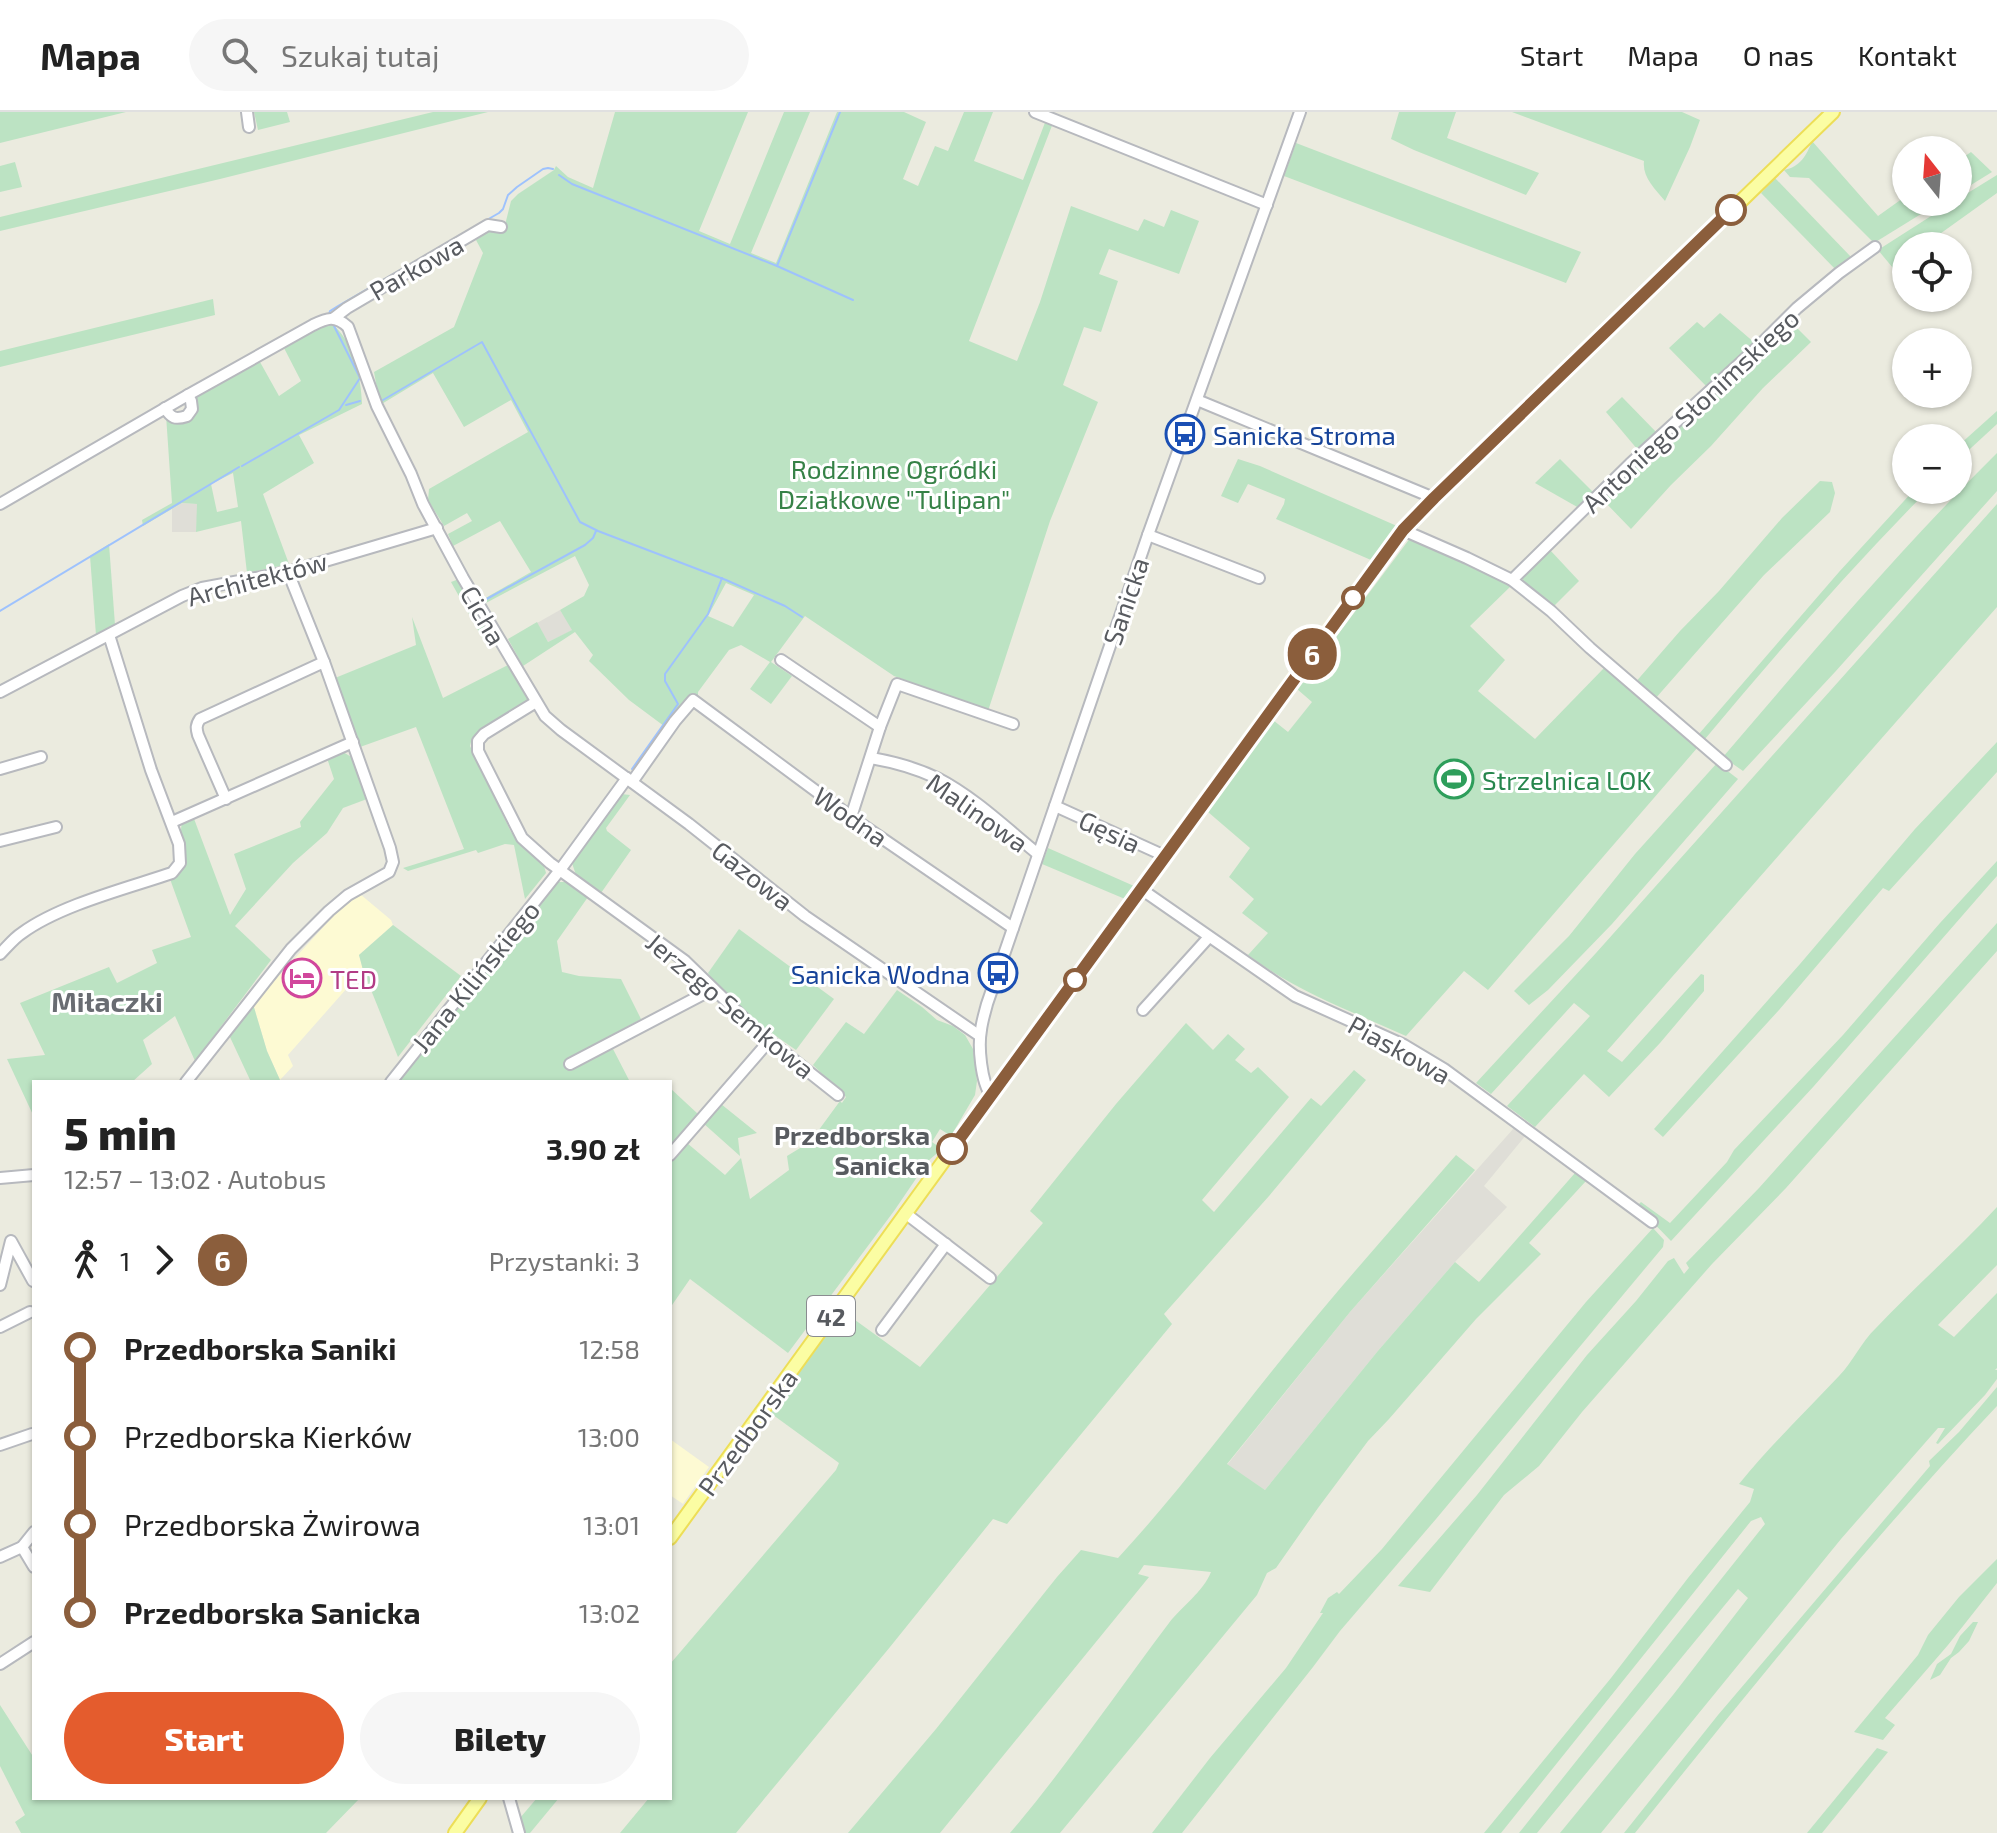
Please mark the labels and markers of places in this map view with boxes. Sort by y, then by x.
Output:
unlabelled marker [1716,195,1746,225]
bus stop icon: Sanicka Stroma [1164,413,1206,455]
place label: Sanicka Stroma [1213,419,1396,450]
unlabelled marker [1342,587,1364,609]
sports icon: Strzelnica LOK [1433,758,1475,800]
place label: Strzelnica LOK [1482,764,1652,795]
bus stop icon: Sanicka Wodna [977,952,1019,994]
hotel icon: TED [281,957,323,999]
place label: Sanicka Wodna [791,958,970,989]
place label: TED [330,963,377,994]
unlabelled marker [1064,969,1086,991]
place label: Przedborska Sanicka [774,1119,930,1180]
marker: Przedborska Sanicka [937,1134,967,1164]

